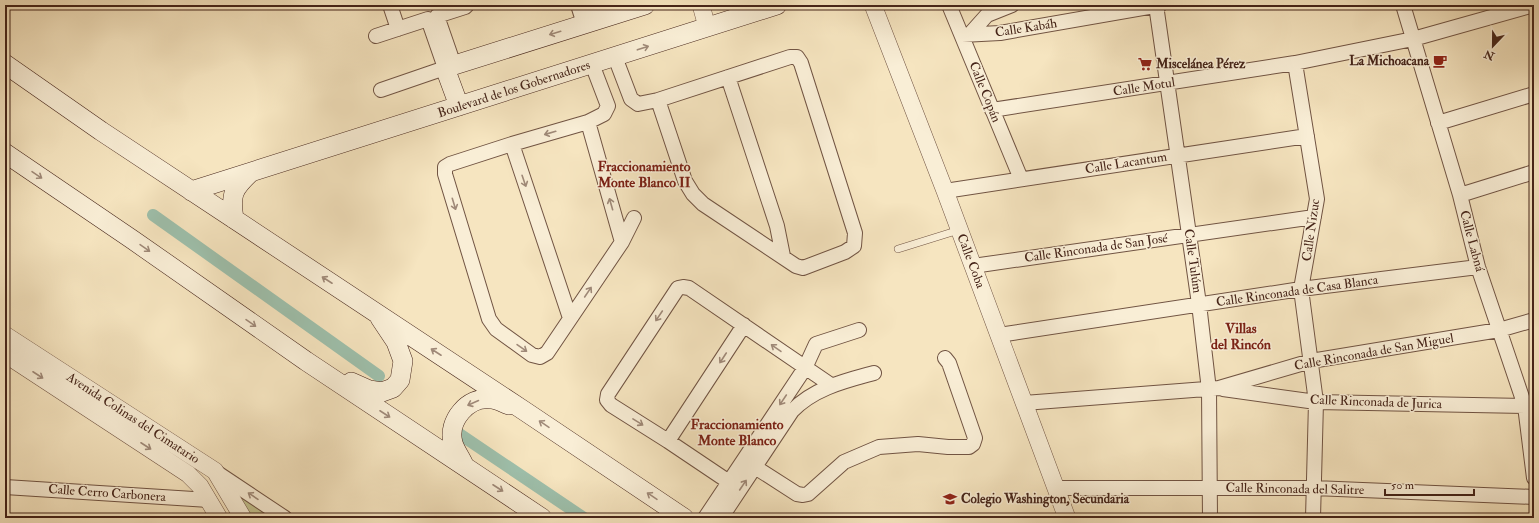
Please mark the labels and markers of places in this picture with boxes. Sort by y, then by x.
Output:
place label: La Michoacana [1349,53,1430,69]
cafe icon: La Michoacana [1432,53,1448,69]
supermarket icon: Miscelánea Pérez [1137,56,1153,72]
place label: Miscelánea Pérez [1155,56,1246,72]
school or university icon: Colegio Washington, Secundaria [942,491,958,507]
place label: Colegio Washington, Secundaria [961,491,1130,508]

